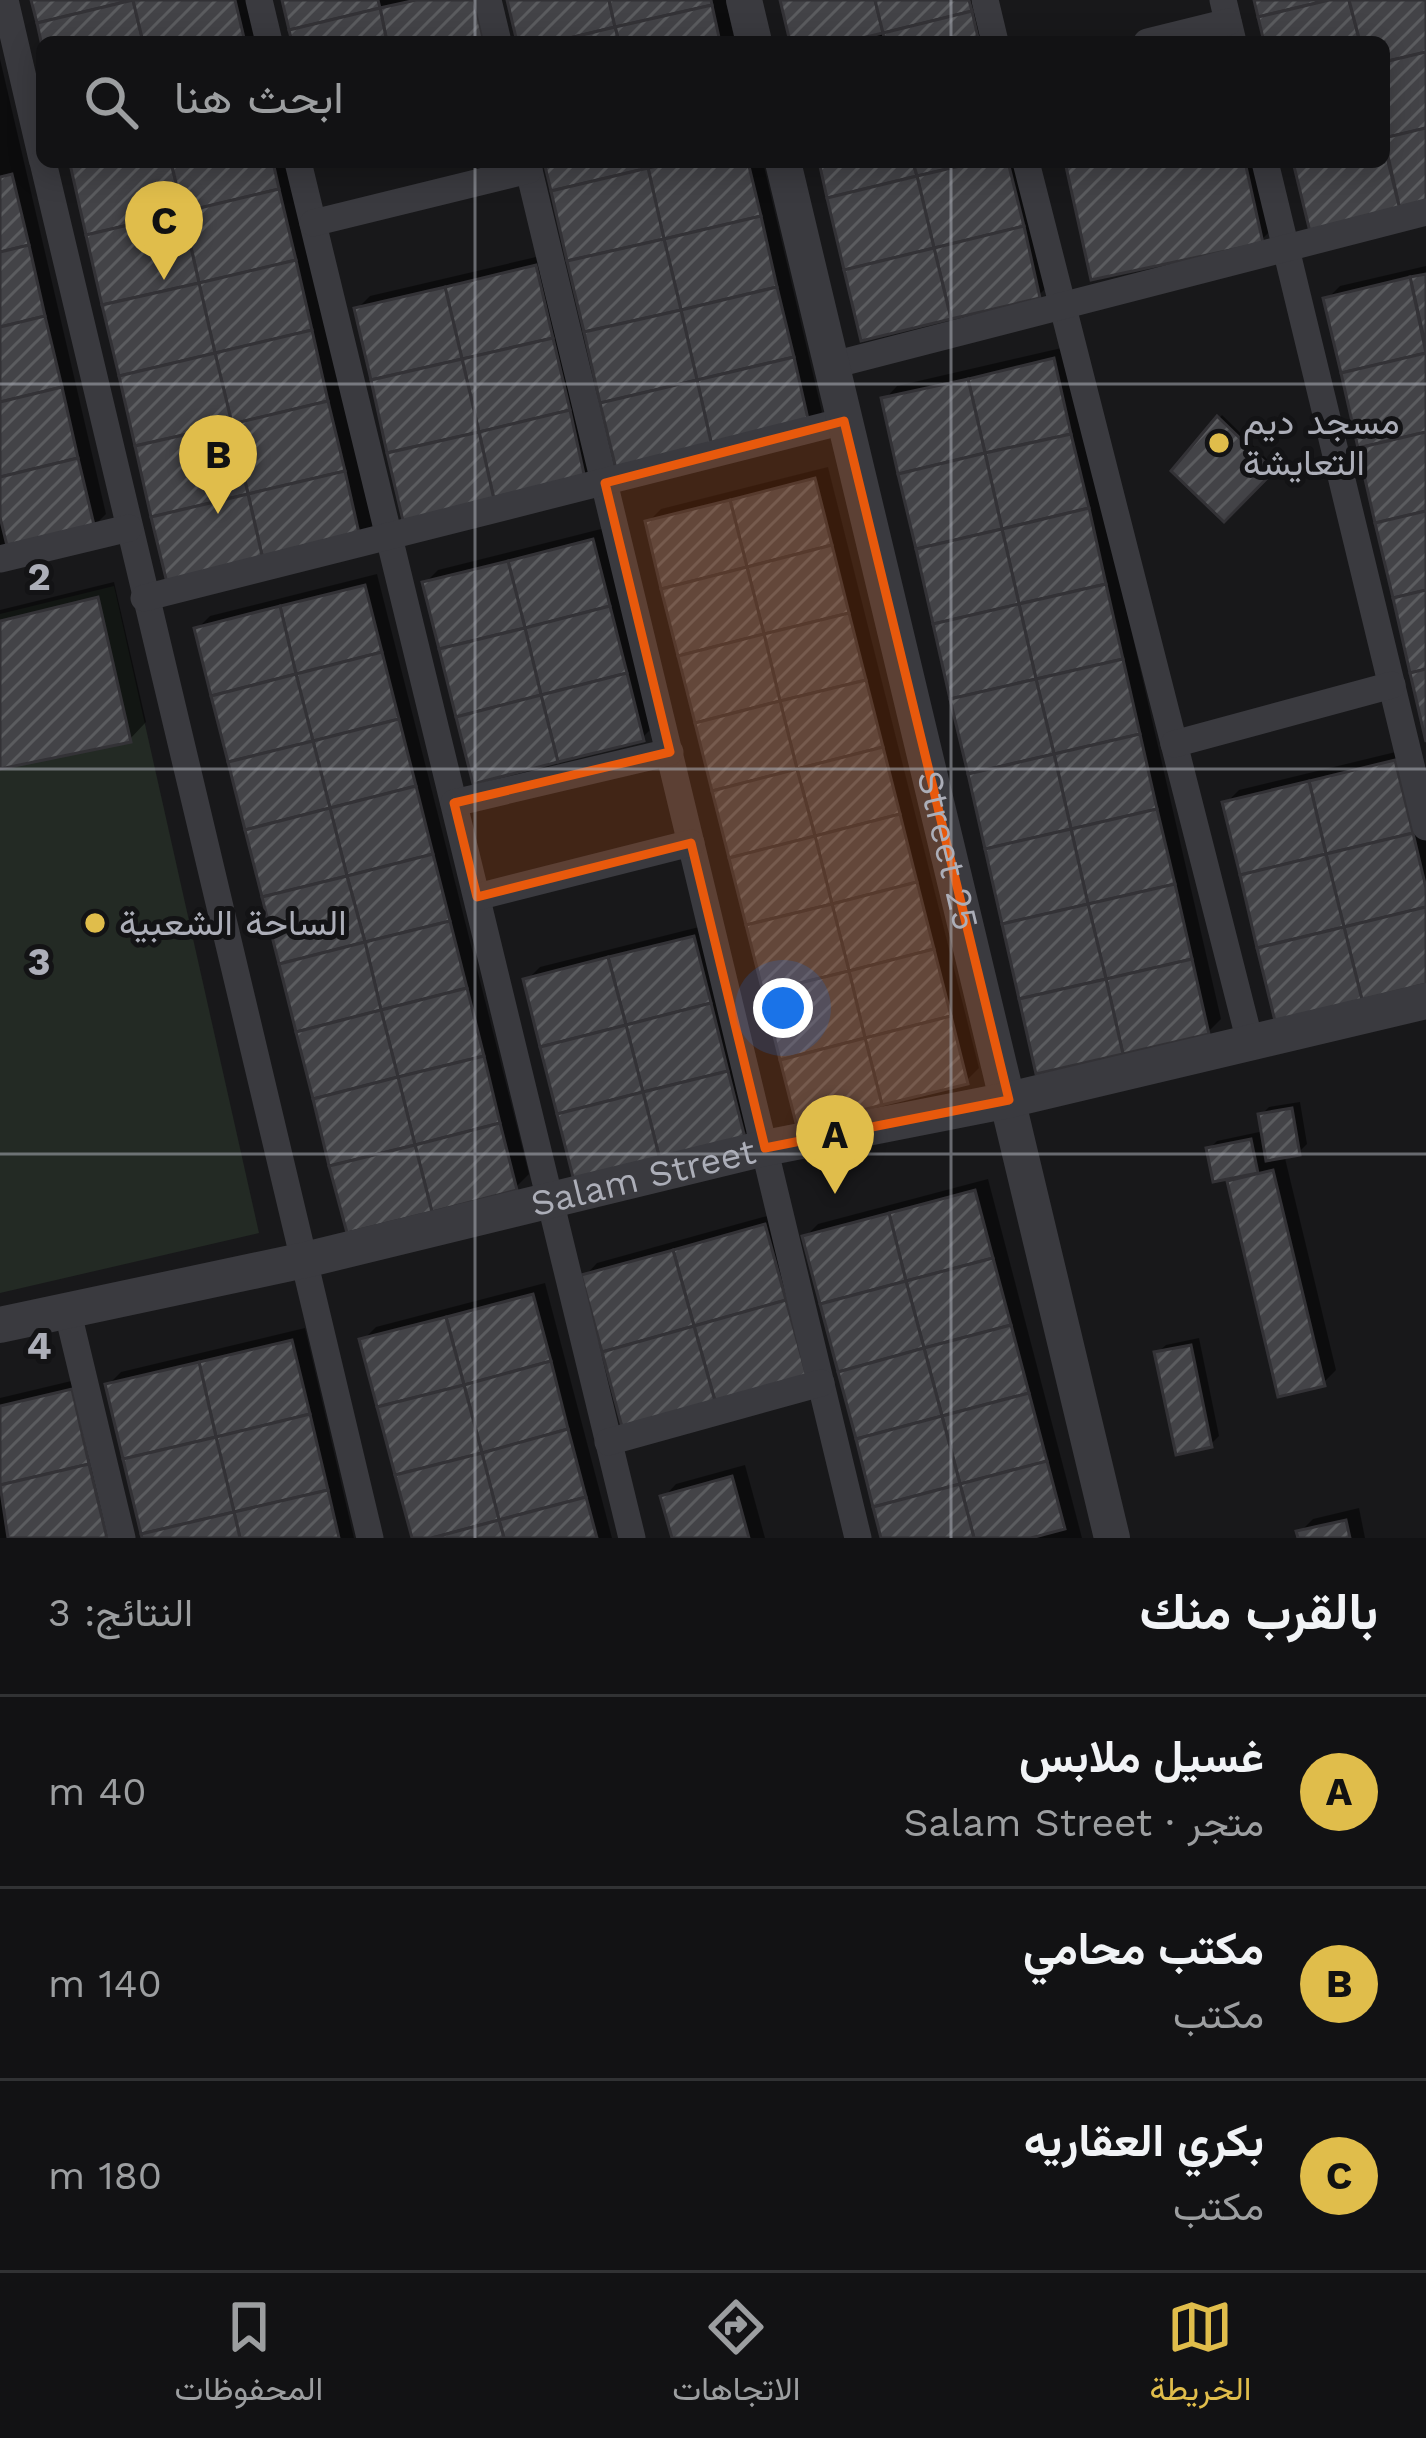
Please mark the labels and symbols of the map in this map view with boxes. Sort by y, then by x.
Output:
pin: C [125,181,203,280]
place label: مسجد ديم التعايشة [1243,401,1400,484]
pin: B [179,415,257,514]
marker: مسجد ديم التعايشة [1206,430,1232,456]
text: 2 [27,554,51,599]
street label: Street 25 [908,767,987,935]
place label: الساحة الشعبية [119,902,347,944]
marker: الساحة الشعبية [82,910,108,936]
text: 3 [27,939,51,984]
your location [753,978,813,1038]
pin: A [796,1095,874,1194]
street label: Salam Street [527,1130,760,1225]
text: 4 [26,1323,52,1368]

